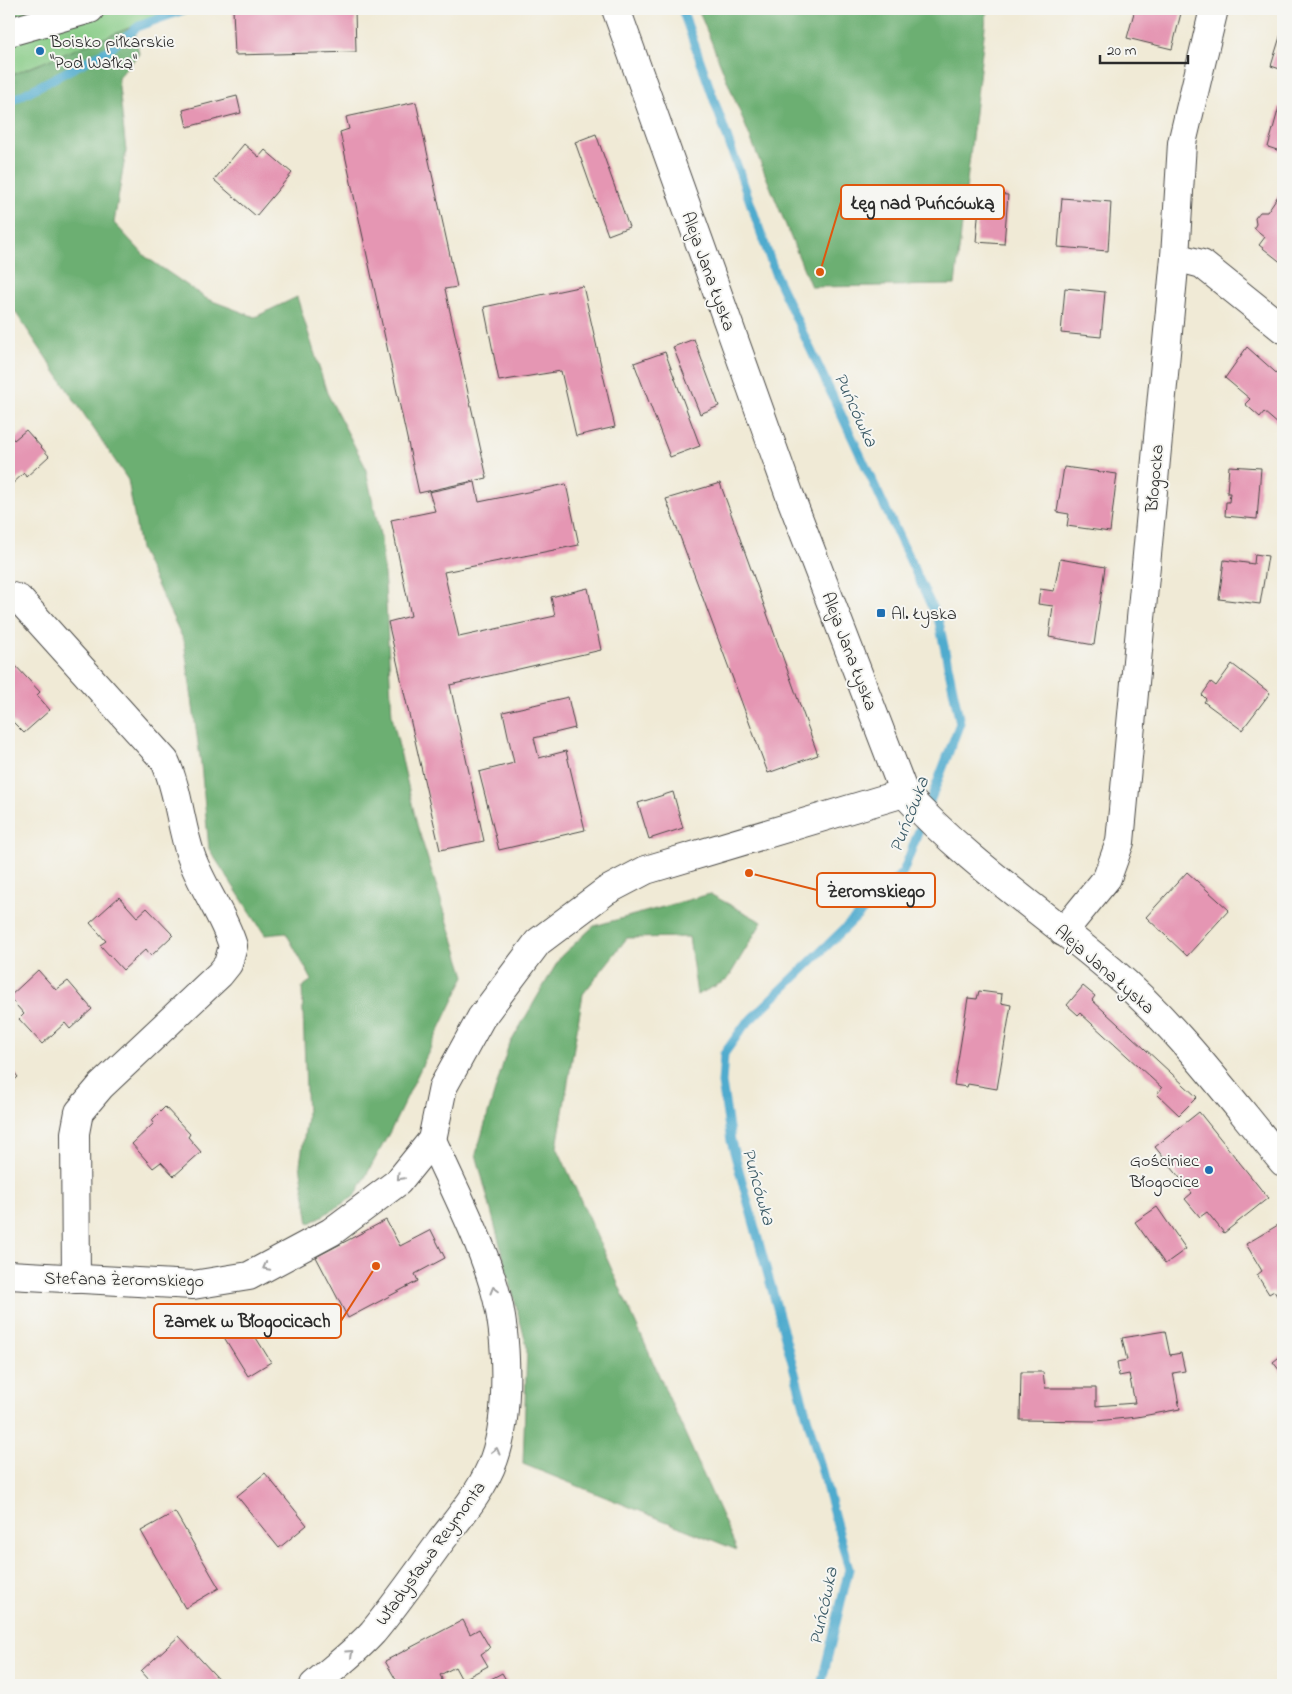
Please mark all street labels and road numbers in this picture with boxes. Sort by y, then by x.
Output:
street label: Aleja Jana Łyska [674,208,741,335]
street label: Błogocka [1140,443,1173,514]
street label: Aleja Jana Łyska [814,589,883,715]
street label: Aleja Jana Łyska [1048,920,1159,1021]
street label: Stefana Żeromskiego [44,1267,204,1296]
street label: Władysława Reymonta [370,1477,493,1632]

